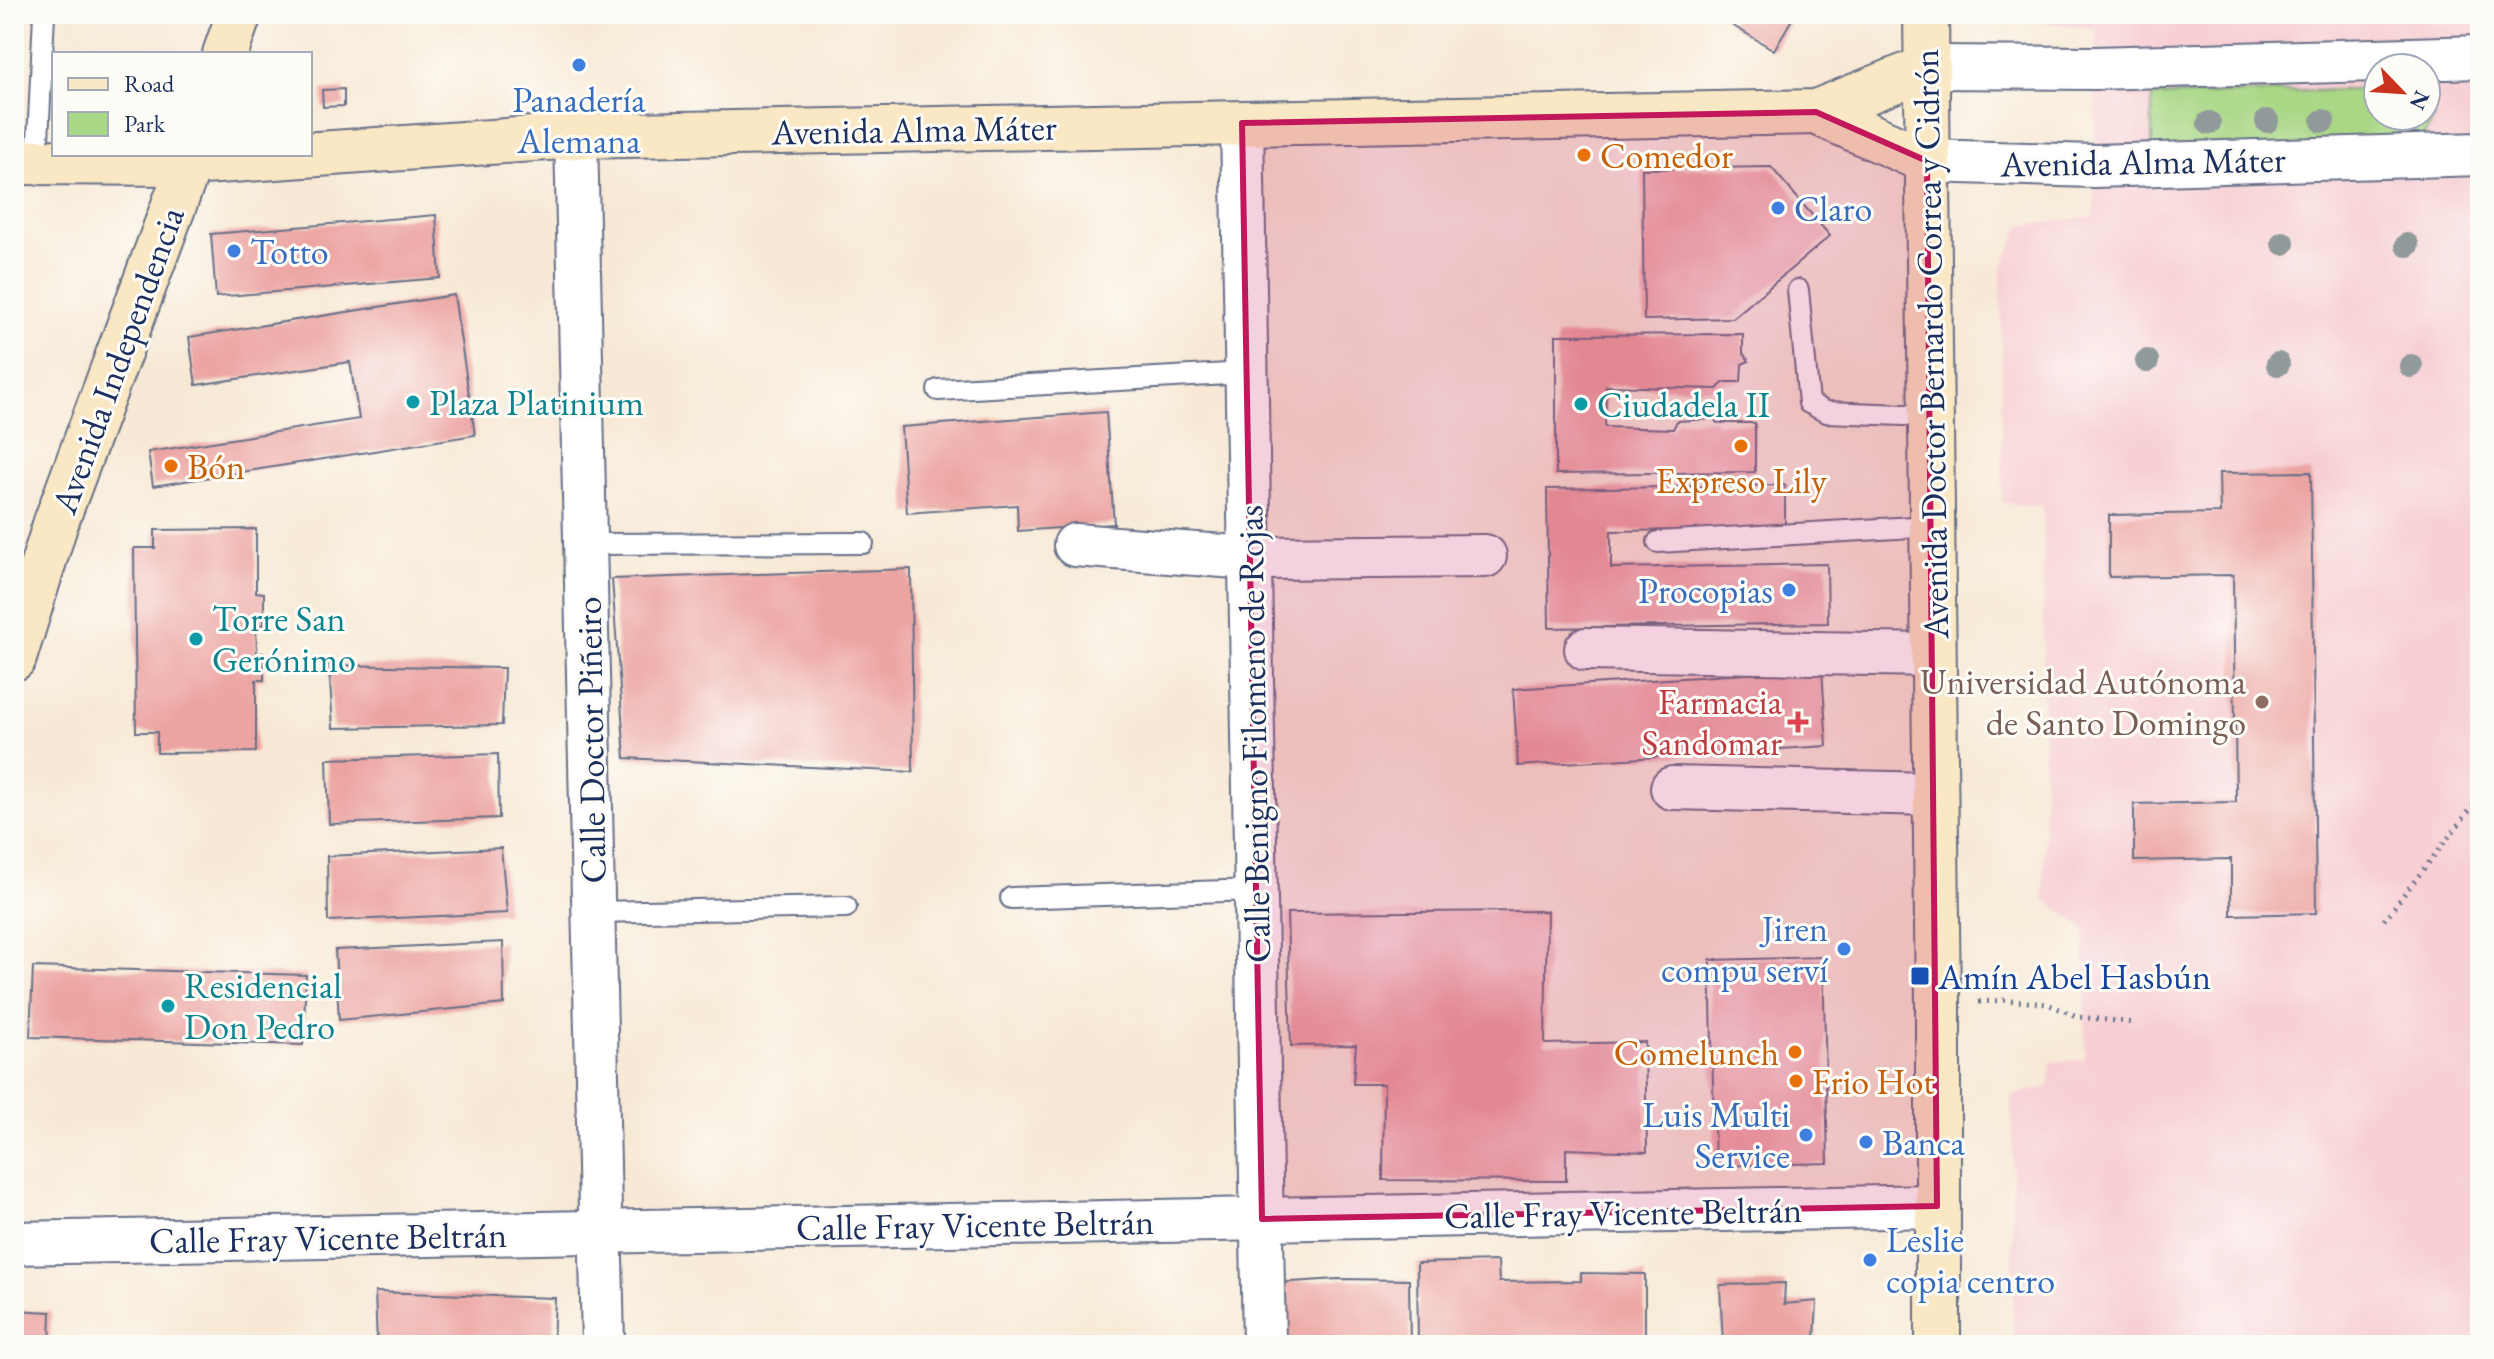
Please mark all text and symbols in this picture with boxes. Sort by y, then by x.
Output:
street label: Avenida Doctor Bernardo Correa y Cidrón [1902,49,1959,640]
legend [52,52,312,156]
north arrow [2362,52,2442,132]
marker: Panadería Alemana [570,56,588,74]
text: Road [124,68,175,99]
place label: Panadería Alemana [512,76,646,164]
text: N [2403,86,2437,115]
street label: Avenida Alma Máter [770,104,1057,156]
text: Park [124,108,166,139]
place label: Comedor [1600,132,1733,179]
street label: Avenida Alma Máter [1999,136,2286,188]
marker: Comedor [1575,146,1593,164]
place label: Claro [1794,185,1872,232]
marker: Claro [1769,199,1787,217]
street label: Avenida Independencia [40,200,195,521]
place label: Totto [250,228,329,275]
marker: Totto [225,242,243,260]
place label: Plaza Platinium [429,379,644,426]
place label: Ciudadela II [1597,381,1770,428]
marker: Plaza Platinium [404,393,422,411]
marker: Ciudadela II [1572,395,1590,413]
marker: Expreso Lily [1732,437,1750,455]
place label: Bón [187,443,245,490]
marker: Bón [162,457,180,475]
place label: Expreso Lily [1655,457,1827,504]
street label: Calle Benigno Filomeno de Rojas [1226,505,1281,963]
place label: Procopias [1638,567,1773,614]
marker: Procopias [1780,581,1798,599]
place label: Torre San Gerónimo [212,595,356,683]
street label: Calle Doctor Piñeiro [565,596,616,884]
marker: Torre San Gerónimo [187,630,205,648]
place label: Universidad Autónoma de Santo Domingo [1920,658,2247,746]
place label: Farmacia Sandomar [1641,678,1783,766]
marker: Universidad Autónoma de Santo Domingo [2253,693,2271,711]
marker: Farmacia Sandomar [1789,713,1807,731]
place label: Jiren compu serví [1661,905,1828,993]
marker: Jiren compu serví [1835,940,1853,958]
place label: Amín Abel Hasbún [1937,953,2211,1000]
place label: Residencial Don Pedro [184,962,342,1050]
marker: Amín Abel Hasbún [1909,965,1931,987]
marker: Residencial Don Pedro [159,997,177,1015]
place label: Comelunch [1614,1029,1779,1076]
marker: Comelunch [1786,1043,1804,1061]
place label: Frio Hot [1812,1058,1935,1105]
marker: Frio Hot [1787,1072,1805,1090]
place label: Luis Multi Service [1642,1091,1790,1179]
place label: Banca [1882,1119,1966,1166]
marker: Luis Multi Service [1797,1126,1815,1144]
marker: Banca [1857,1133,1875,1151]
street label: Calle Fray Vicente Beltrán [1444,1186,1802,1239]
street label: Calle Fray Vicente Beltrán [796,1198,1154,1251]
street label: Calle Fray Vicente Beltrán [149,1211,507,1264]
place label: Leslie copia centro [1886,1216,2055,1304]
marker: Leslie copia centro [1861,1251,1879,1269]

